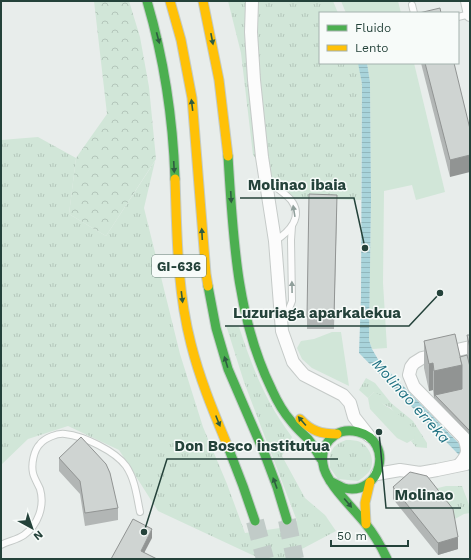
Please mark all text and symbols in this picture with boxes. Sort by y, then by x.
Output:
legend [319,12,459,64]
text: Fluido [355,21,391,35]
one-way arrow [155,32,161,45]
one-way arrow [210,33,216,45]
text: Lento [355,41,389,55]
one-way arrow [189,99,196,111]
one-way arrow [171,161,178,173]
callout: Molinao ibaia [240,171,354,198]
text: Molinao ibaia [248,176,347,194]
one-way arrow [227,191,234,203]
one-way arrow [291,204,297,217]
one-way arrow [199,227,205,240]
road number: GI-636 [152,255,206,277]
one-way arrow [289,280,295,293]
one-way arrow [179,291,185,303]
callout: Luzuriaga aparkalekua [225,299,409,326]
text: Luzuriaga aparkalekua [233,304,401,322]
water label: Molinao erreka [368,355,454,447]
one-way arrow [223,356,229,368]
one-way arrow [215,416,221,427]
one-way arrow [298,416,307,426]
callout: Don Bosco institutua [167,432,338,459]
text: Don Bosco institutua [174,437,330,455]
one-way arrow [272,476,278,488]
callout: Molinao [386,481,461,508]
text: Molinao [395,486,453,504]
one-way arrow [343,497,352,508]
north arrow [12,508,52,548]
scale bar [331,522,408,548]
text: N [31,528,45,543]
text: 50 m [337,529,367,543]

